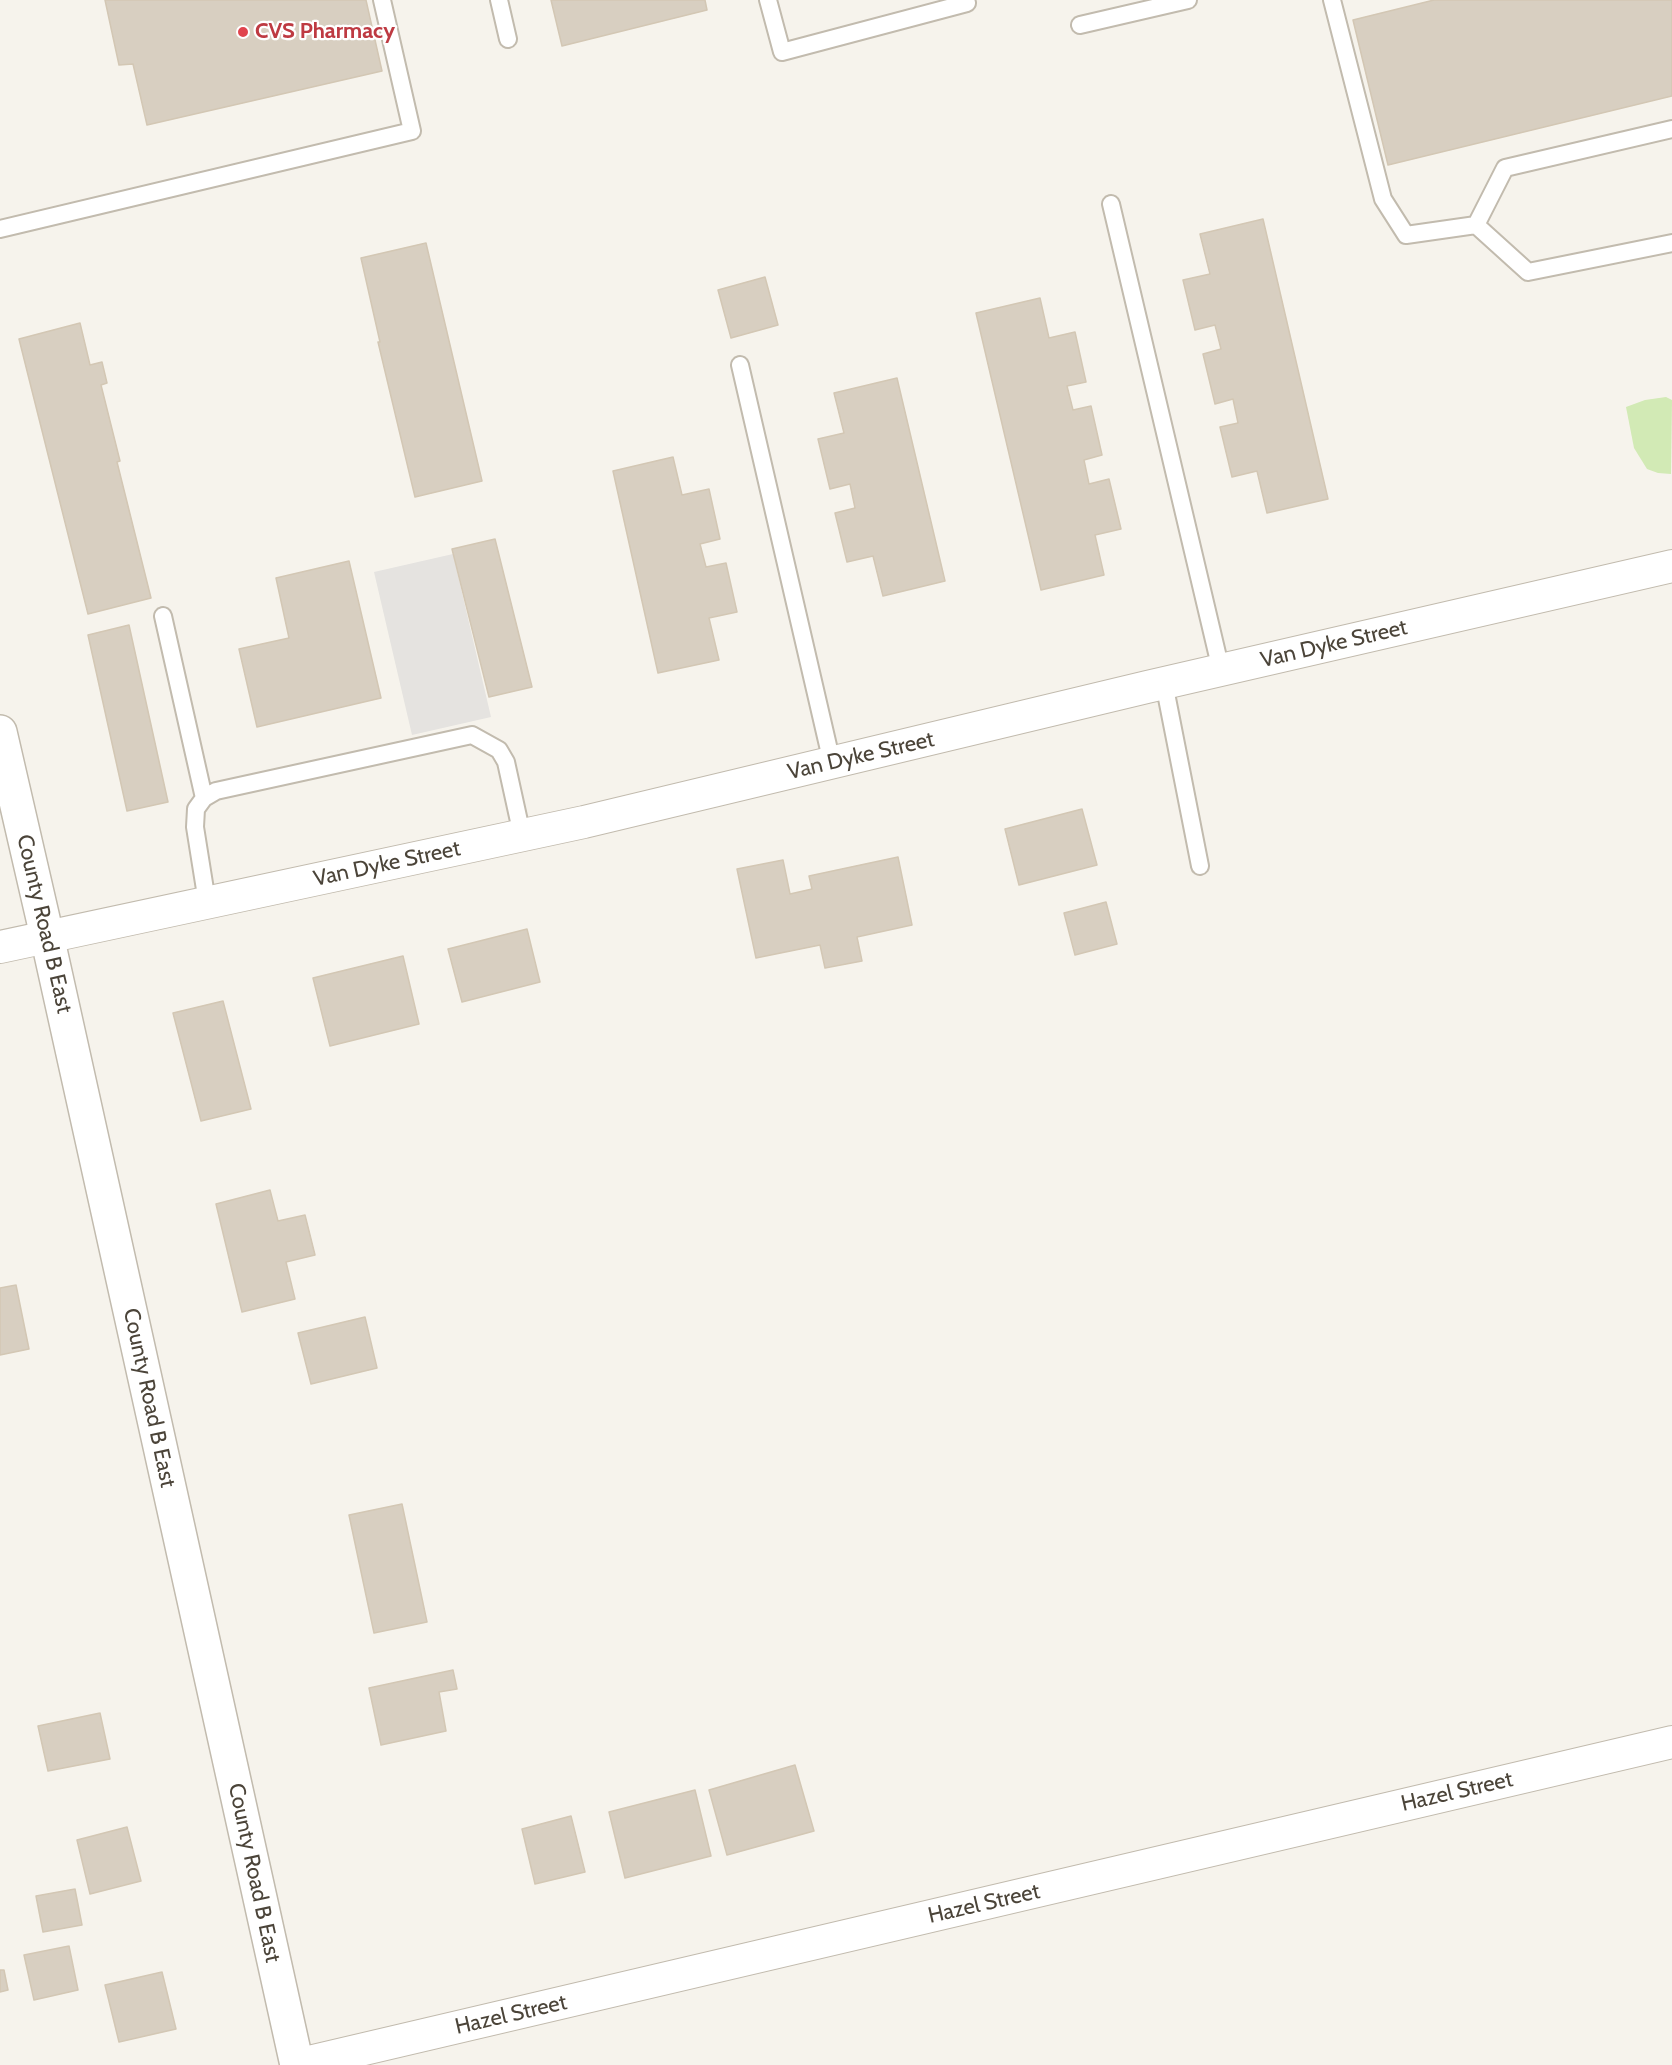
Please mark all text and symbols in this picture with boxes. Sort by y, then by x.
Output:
place label: CVS Pharmacy [255,19,395,45]
marker: CVS Pharmacy [236,25,250,39]
street label: Van Dyke Street [1258,614,1410,674]
street label: Van Dyke Street [785,726,937,786]
street label: County Road B East [11,832,77,1016]
street label: Van Dyke Street [311,836,463,892]
street label: County Road B East [117,1306,181,1490]
street label: Hazel Street [1399,1766,1515,1818]
street label: County Road B East [222,1781,286,1965]
street label: Hazel Street [926,1878,1042,1930]
street label: Hazel Street [453,1989,569,2041]

